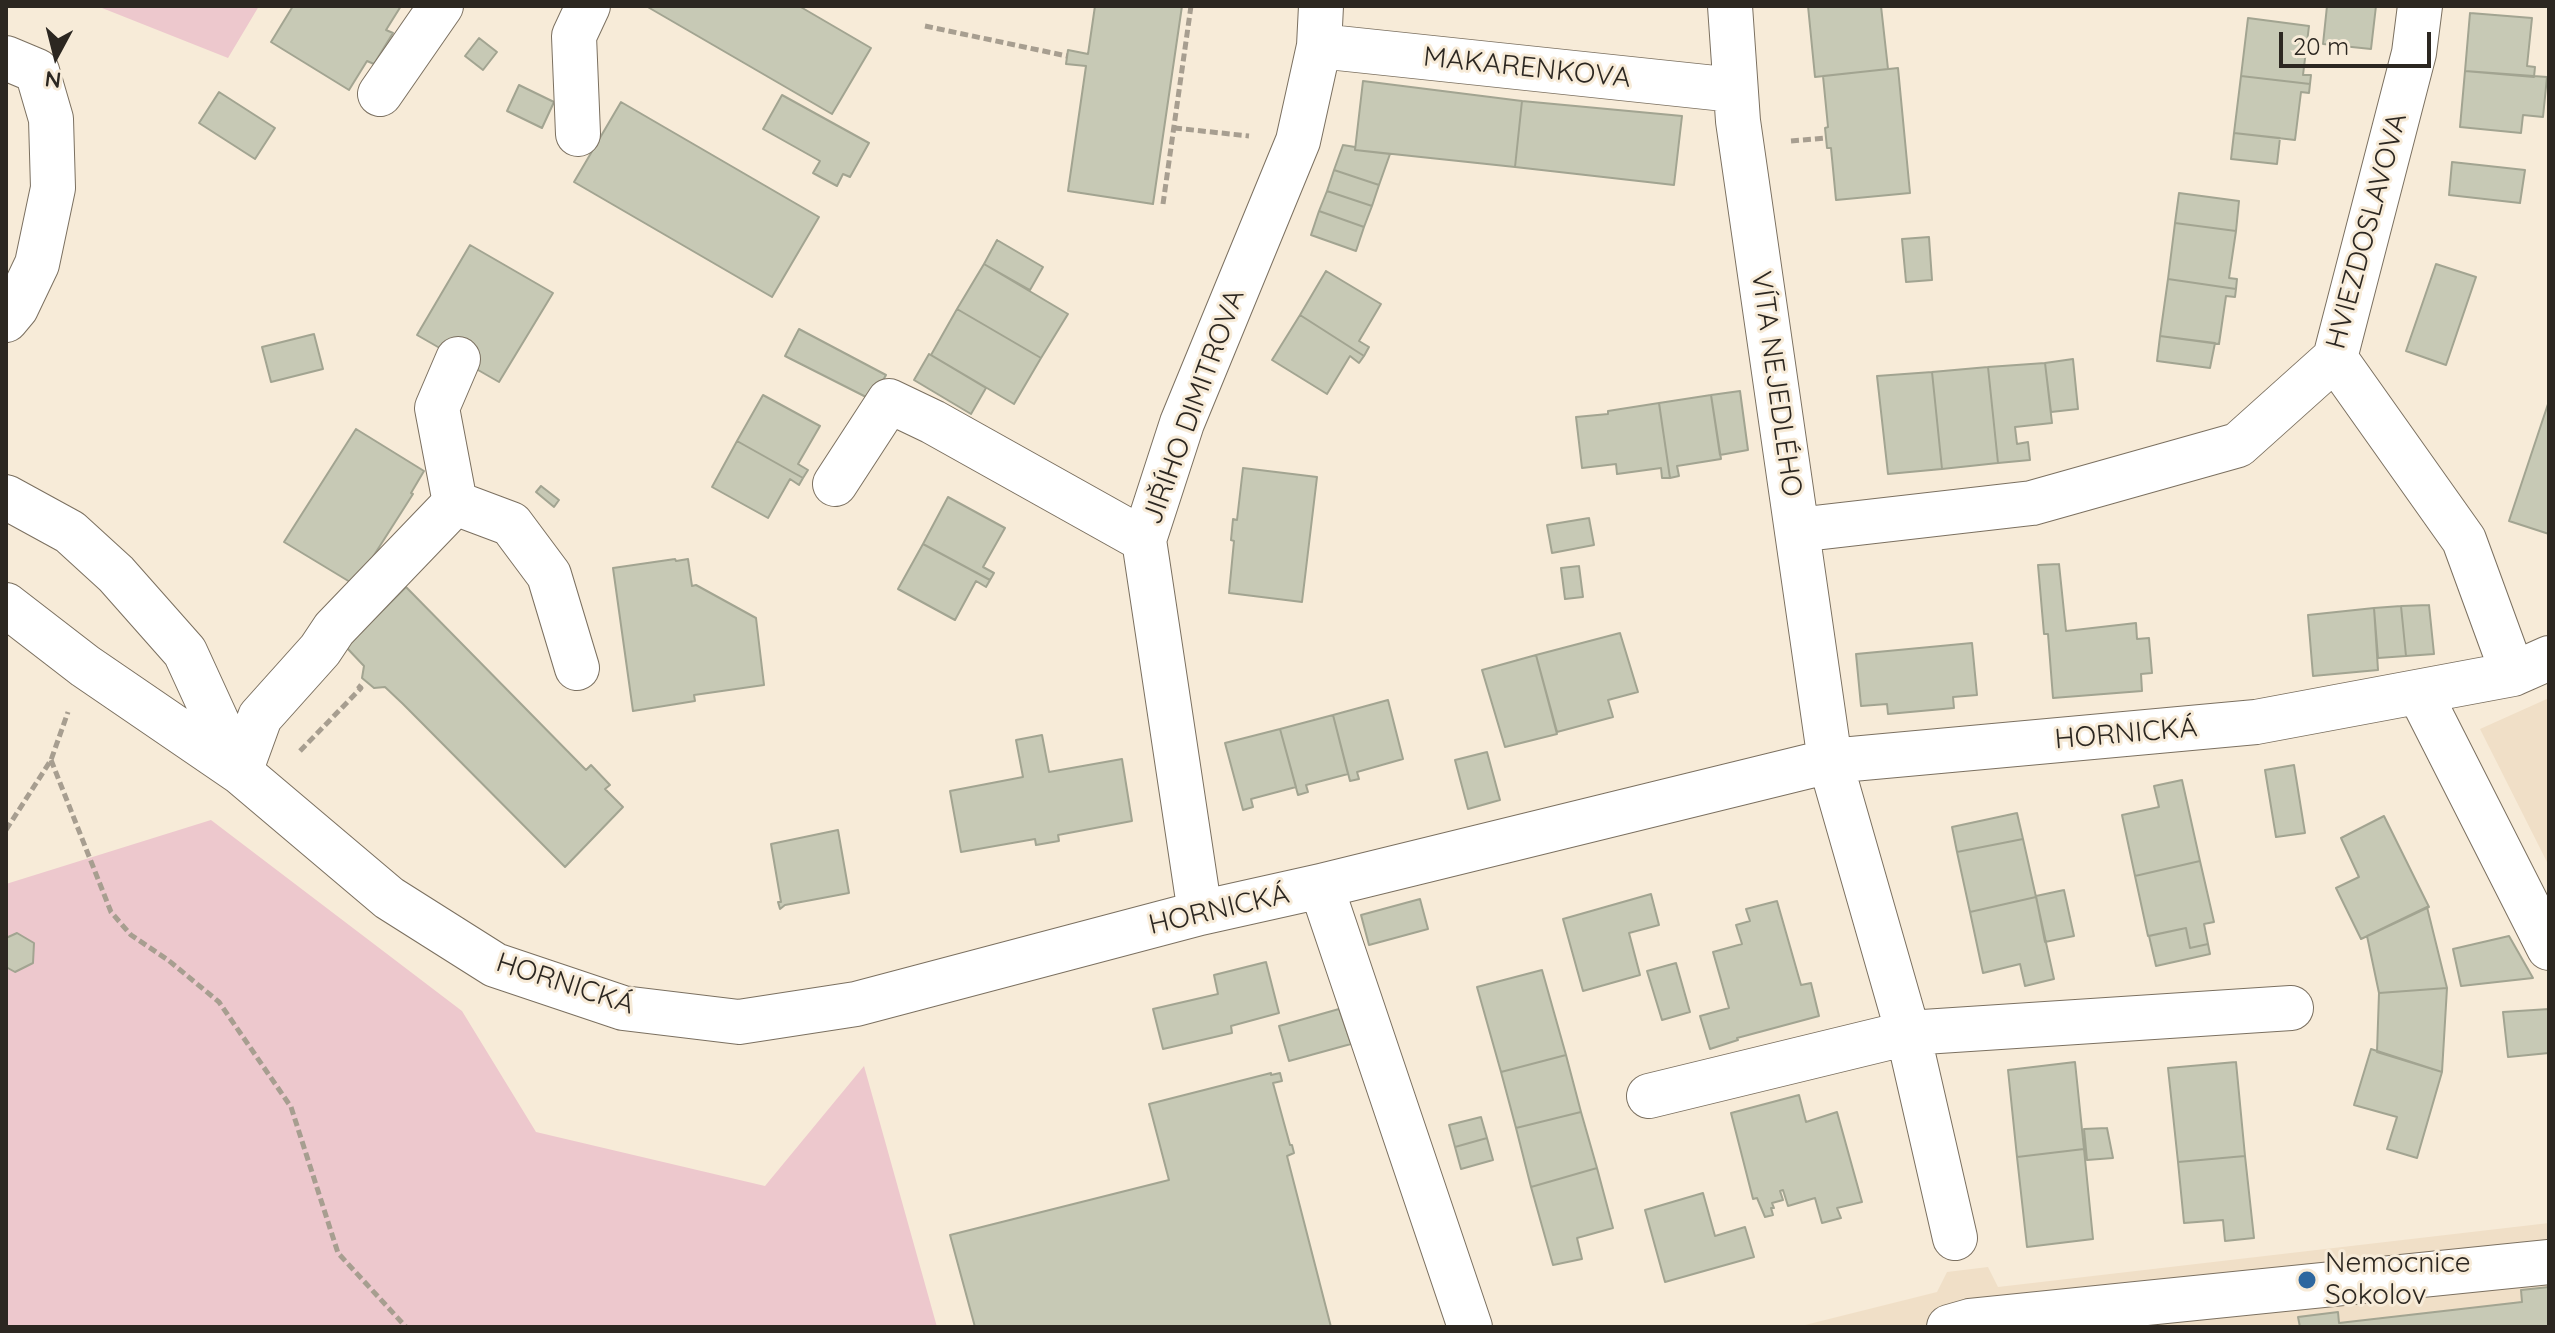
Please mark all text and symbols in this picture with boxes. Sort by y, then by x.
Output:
north arrow [16,16,96,96]
scale bar [2283,16,2435,66]
text: 20 m [2293,31,2349,61]
street label: MAKARENKOVA [1422,40,1632,96]
text: N [43,65,63,95]
street label: HVIEZDOSLAVOVA [2319,109,2415,353]
street label: VÍTA NEJEDLÉHO [1744,269,1808,499]
street label: JIŘÍHO DIMITROVA [1136,285,1252,529]
street label: HORNICKÁ [2053,711,2199,757]
street label: HORNICKÁ [1146,878,1292,942]
street label: HORNICKÁ [492,946,638,1022]
place label: Nemocnice Sokolov [2325,1247,2471,1313]
marker: Nemocnice Sokolov [2296,1269,2318,1291]

